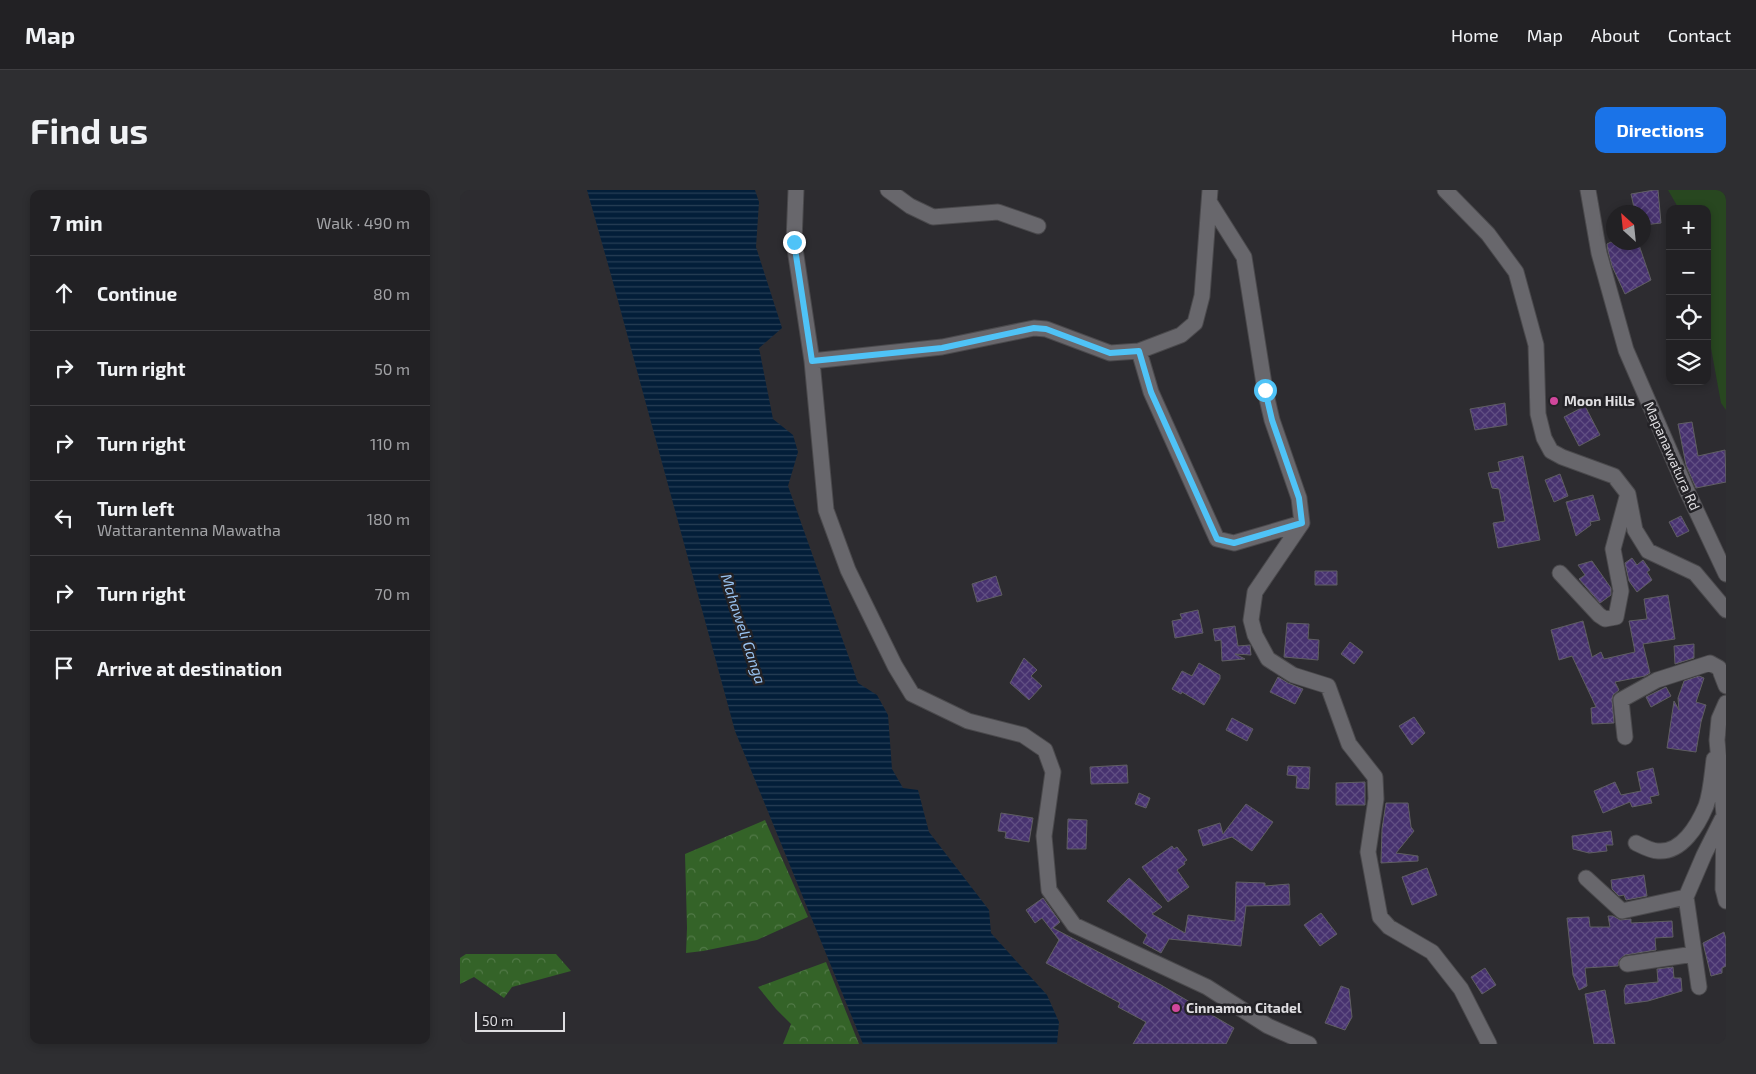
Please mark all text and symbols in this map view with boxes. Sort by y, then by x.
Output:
text: Map [25,20,75,49]
text: Home [1451,24,1499,46]
text: Map [1527,24,1563,46]
text: About [1591,24,1640,46]
text: Contact [1668,24,1731,46]
button: Directions [1595,107,1726,153]
text: Find us [30,109,148,151]
north arrow [1606,205,1651,250]
map controls [1666,205,1711,385]
button: + [1666,205,1711,250]
text: 7 min [50,210,103,235]
text: Walk · 490 m [316,213,410,232]
route end [783,231,806,254]
button: − [1666,250,1711,295]
icon: ahead [50,279,78,307]
text: Continue [97,282,177,305]
text: 80 m [373,284,410,303]
button: locate [1666,295,1711,340]
button: layers [1666,340,1711,385]
icon: right [50,354,78,382]
text: Turn right [97,357,185,380]
text: 50 m [374,359,410,378]
route start [1254,379,1277,402]
place label: Moon Hills [1564,392,1635,409]
marker: Moon Hills [1548,395,1560,407]
street label: Mapanawatura Rd [1641,399,1704,513]
icon: right [50,429,78,457]
text: Turn right [97,432,185,455]
text: 110 m [370,434,410,453]
text: Turn left [97,497,174,520]
icon: left [50,504,78,532]
text: 180 m [367,509,410,528]
text: Wattarantenna Mawatha [97,520,281,539]
water label: Mahaweli Ganga [718,571,770,686]
icon: right [50,579,78,607]
text: Turn right [97,582,185,605]
text: 70 m [375,584,410,603]
icon: arrive [50,654,78,682]
text: Arrive at destination [97,657,282,680]
place label: Cinnamon Citadel [1186,999,1302,1016]
marker: Cinnamon Citadel [1170,1002,1182,1014]
scale bar [475,1009,565,1032]
text: 50 m [482,1012,513,1029]

